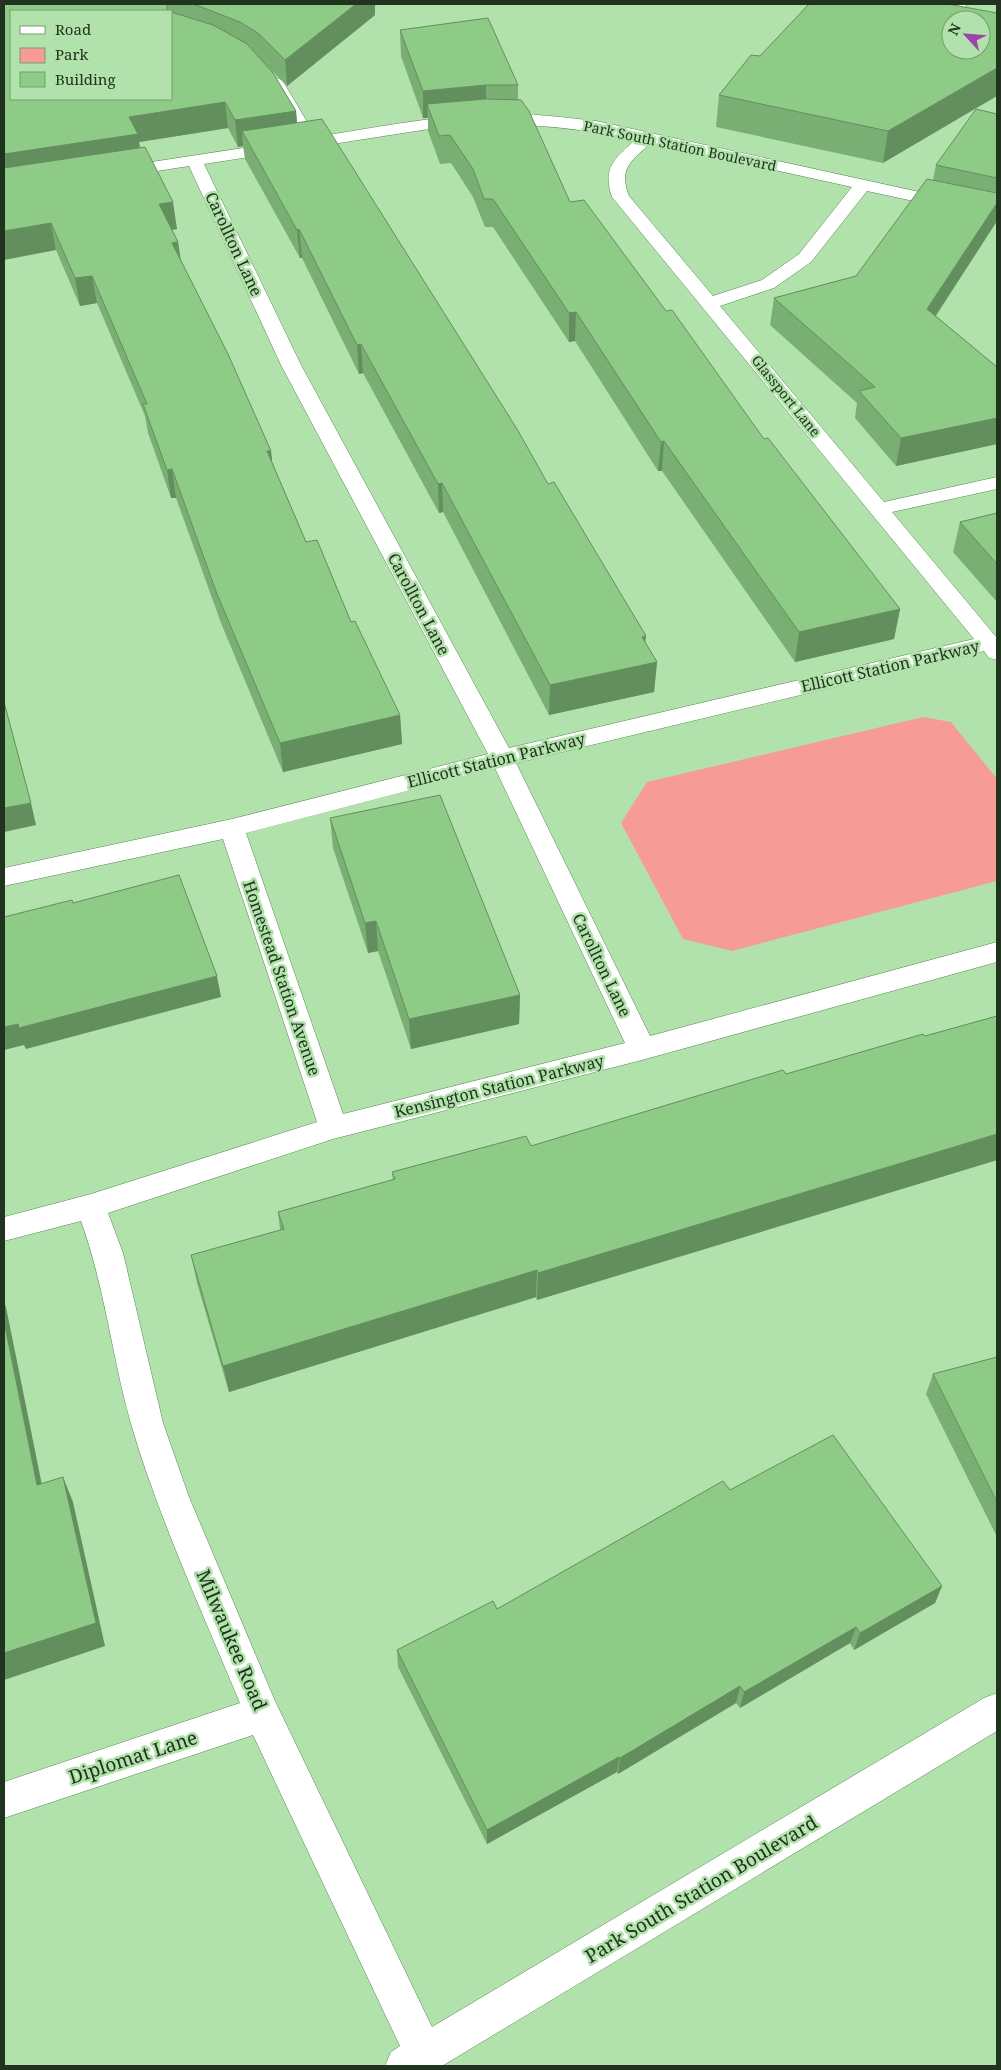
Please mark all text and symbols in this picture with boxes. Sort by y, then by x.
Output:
legend [10,10,172,100]
north arrow [941,10,991,60]
text: Road [55,19,91,39]
text: N [943,20,965,38]
text: Park [55,44,89,64]
text: Building [55,69,116,89]
street label: Park South Station Boulevard [582,116,779,175]
street label: Carollton Lane [200,188,268,300]
street label: Glassport Lane [748,351,825,440]
street label: Carollton Lane [383,549,455,659]
street label: Ellicott Station Parkway [799,635,982,697]
street label: Ellicott Station Parkway [405,727,588,793]
street label: Homestead Station Avenue [238,878,326,1078]
street label: Carollton Lane [567,910,637,1020]
street label: Kensington Station Parkway [392,1049,607,1123]
street label: Milwaukee Road [191,1566,274,1715]
street label: Diplomat Lane [65,1724,201,1790]
street label: Park South Station Boulevard [580,1809,822,1969]

